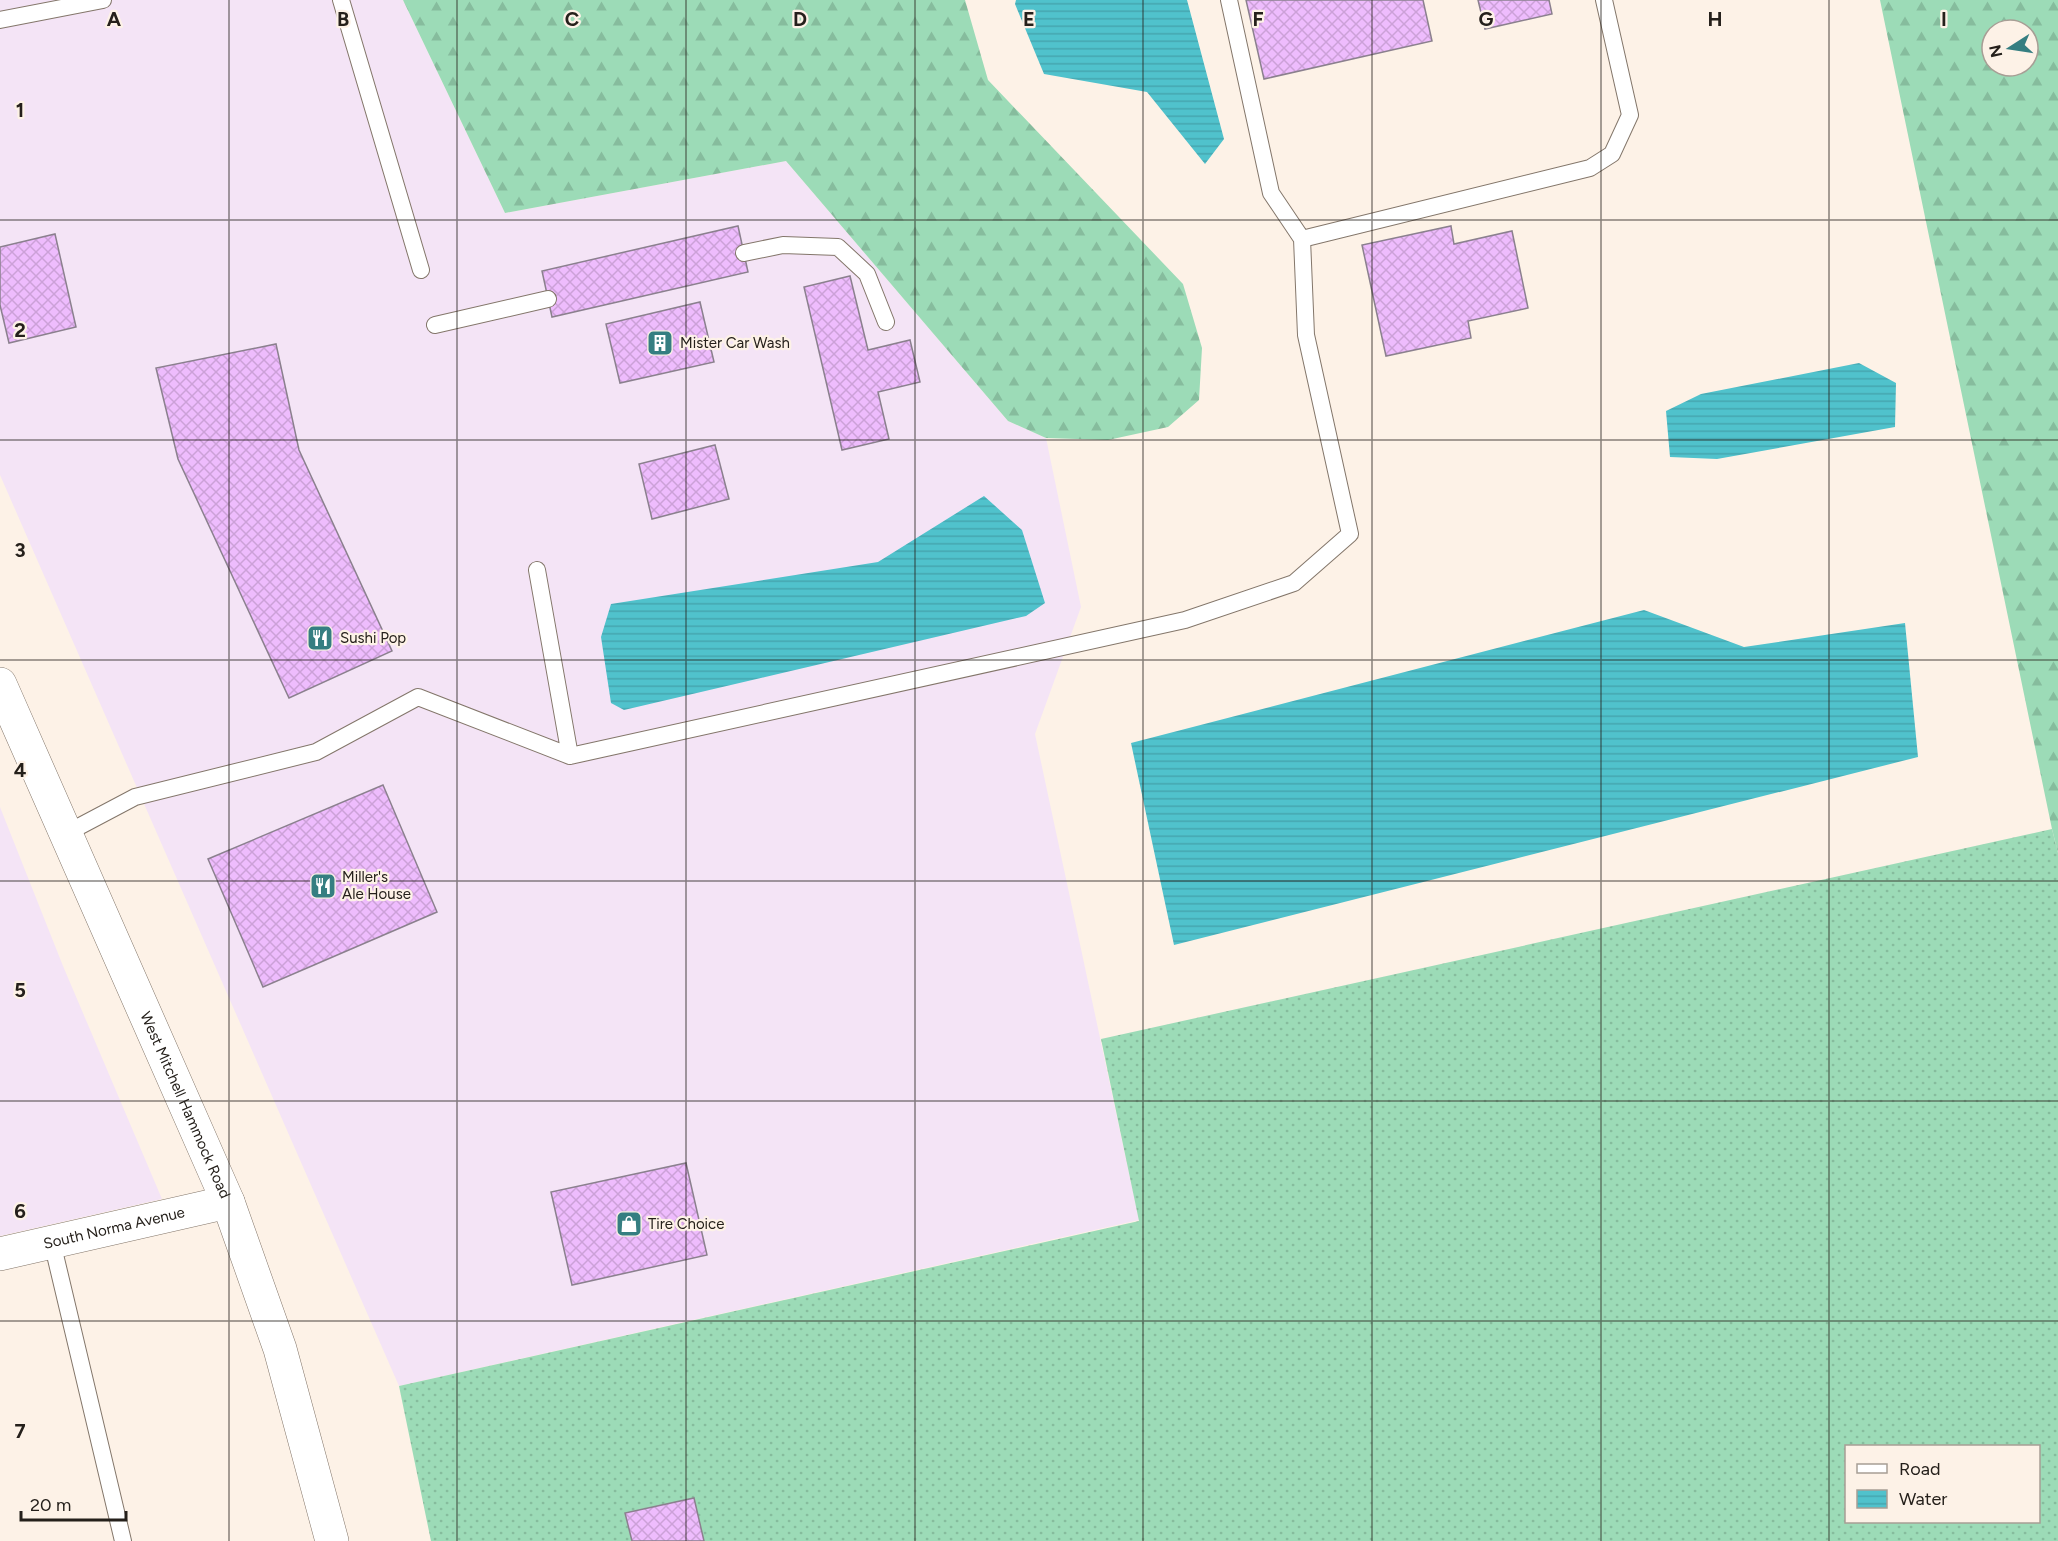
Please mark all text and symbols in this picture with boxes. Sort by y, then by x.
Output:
text: A [107,7,122,31]
text: B [337,7,349,31]
text: C [565,7,579,31]
text: D [793,7,807,31]
text: E [1023,7,1035,31]
text: F [1252,7,1264,31]
text: G [1479,7,1494,31]
text: H [1708,7,1723,31]
text: I [1941,7,1947,31]
north arrow [1980,18,2040,78]
text: N [1985,43,2006,59]
text: 1 [16,98,24,122]
text: 2 [14,318,26,342]
building icon: Mister Car Wash [645,328,675,358]
place label: Mister Car Wash [680,334,790,352]
text: 3 [14,538,26,562]
restaurant icon: Sushi Pop [305,623,335,653]
place label: Sushi Pop [340,629,406,647]
text: 4 [14,758,27,782]
place label: Miller's Ale House [342,868,411,903]
restaurant icon: Miller's Ale House [308,871,338,901]
text: 5 [14,978,26,1002]
street label: West Mitchell Hammock Road [136,1009,234,1201]
text: 6 [14,1199,26,1223]
street label: South Norma Avenue [42,1203,186,1253]
shop icon: Tire Choice [614,1209,644,1239]
place label: Tire Choice [648,1215,724,1233]
text: 7 [14,1419,26,1443]
legend [1845,1445,2040,1523]
text: Road [1899,1458,1940,1480]
scale bar [21,1484,126,1522]
text: Water [1899,1488,1947,1510]
text: 20 m [30,1494,71,1516]

